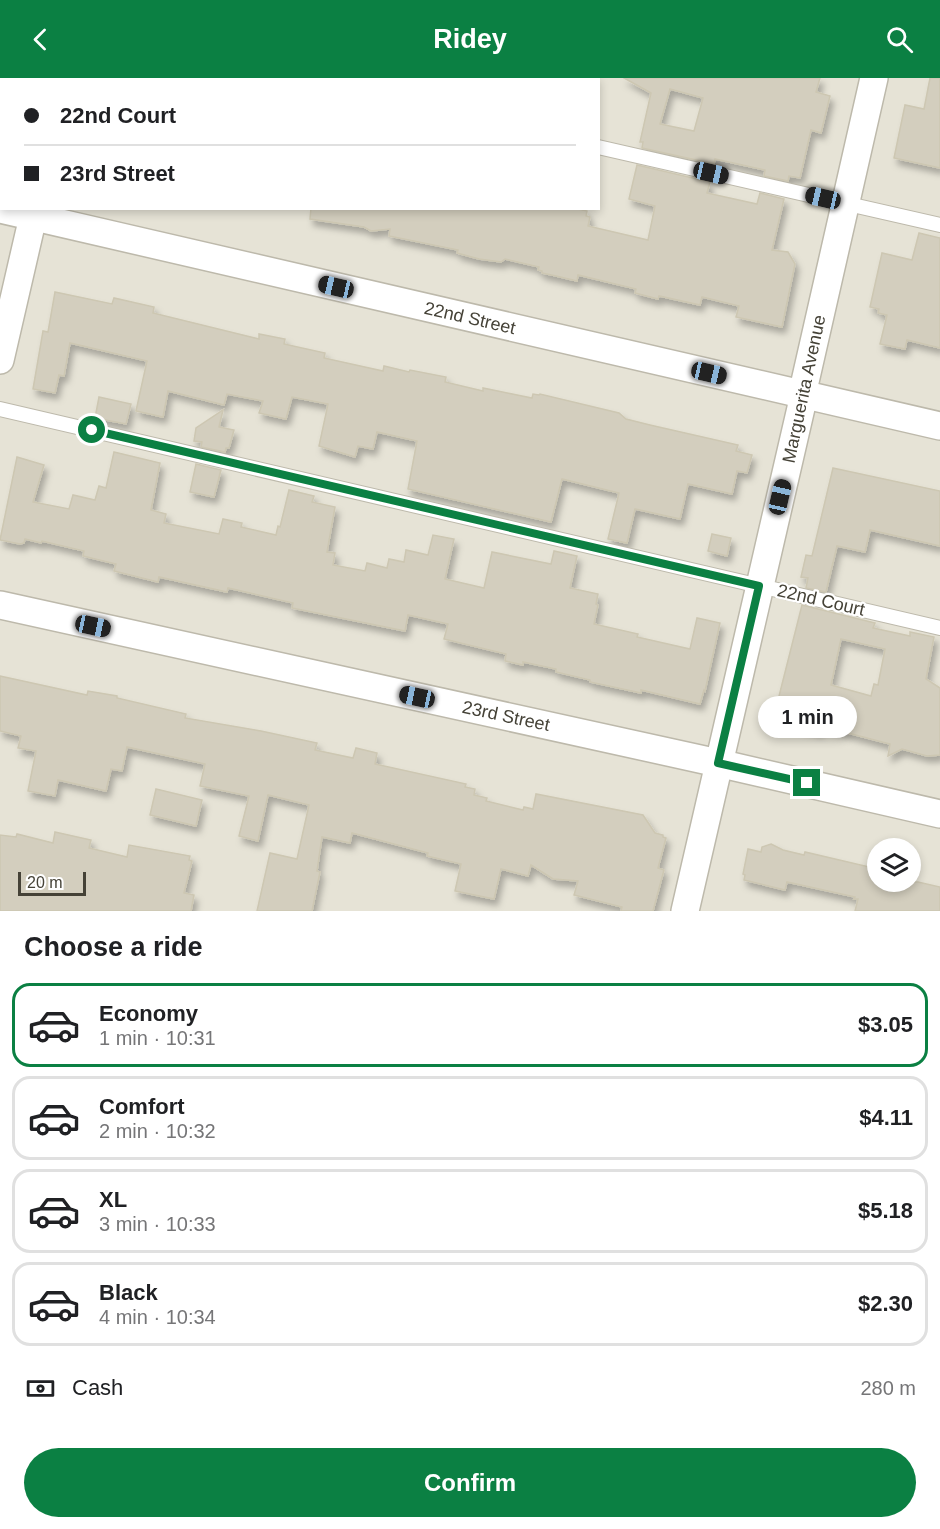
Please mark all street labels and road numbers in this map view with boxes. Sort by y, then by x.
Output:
street label: 22nd Street [422,298,518,338]
street label: Marguerita Avenue [779,313,829,465]
street label: 22nd Court [775,580,867,620]
street label: 23rd Street [460,697,552,735]

